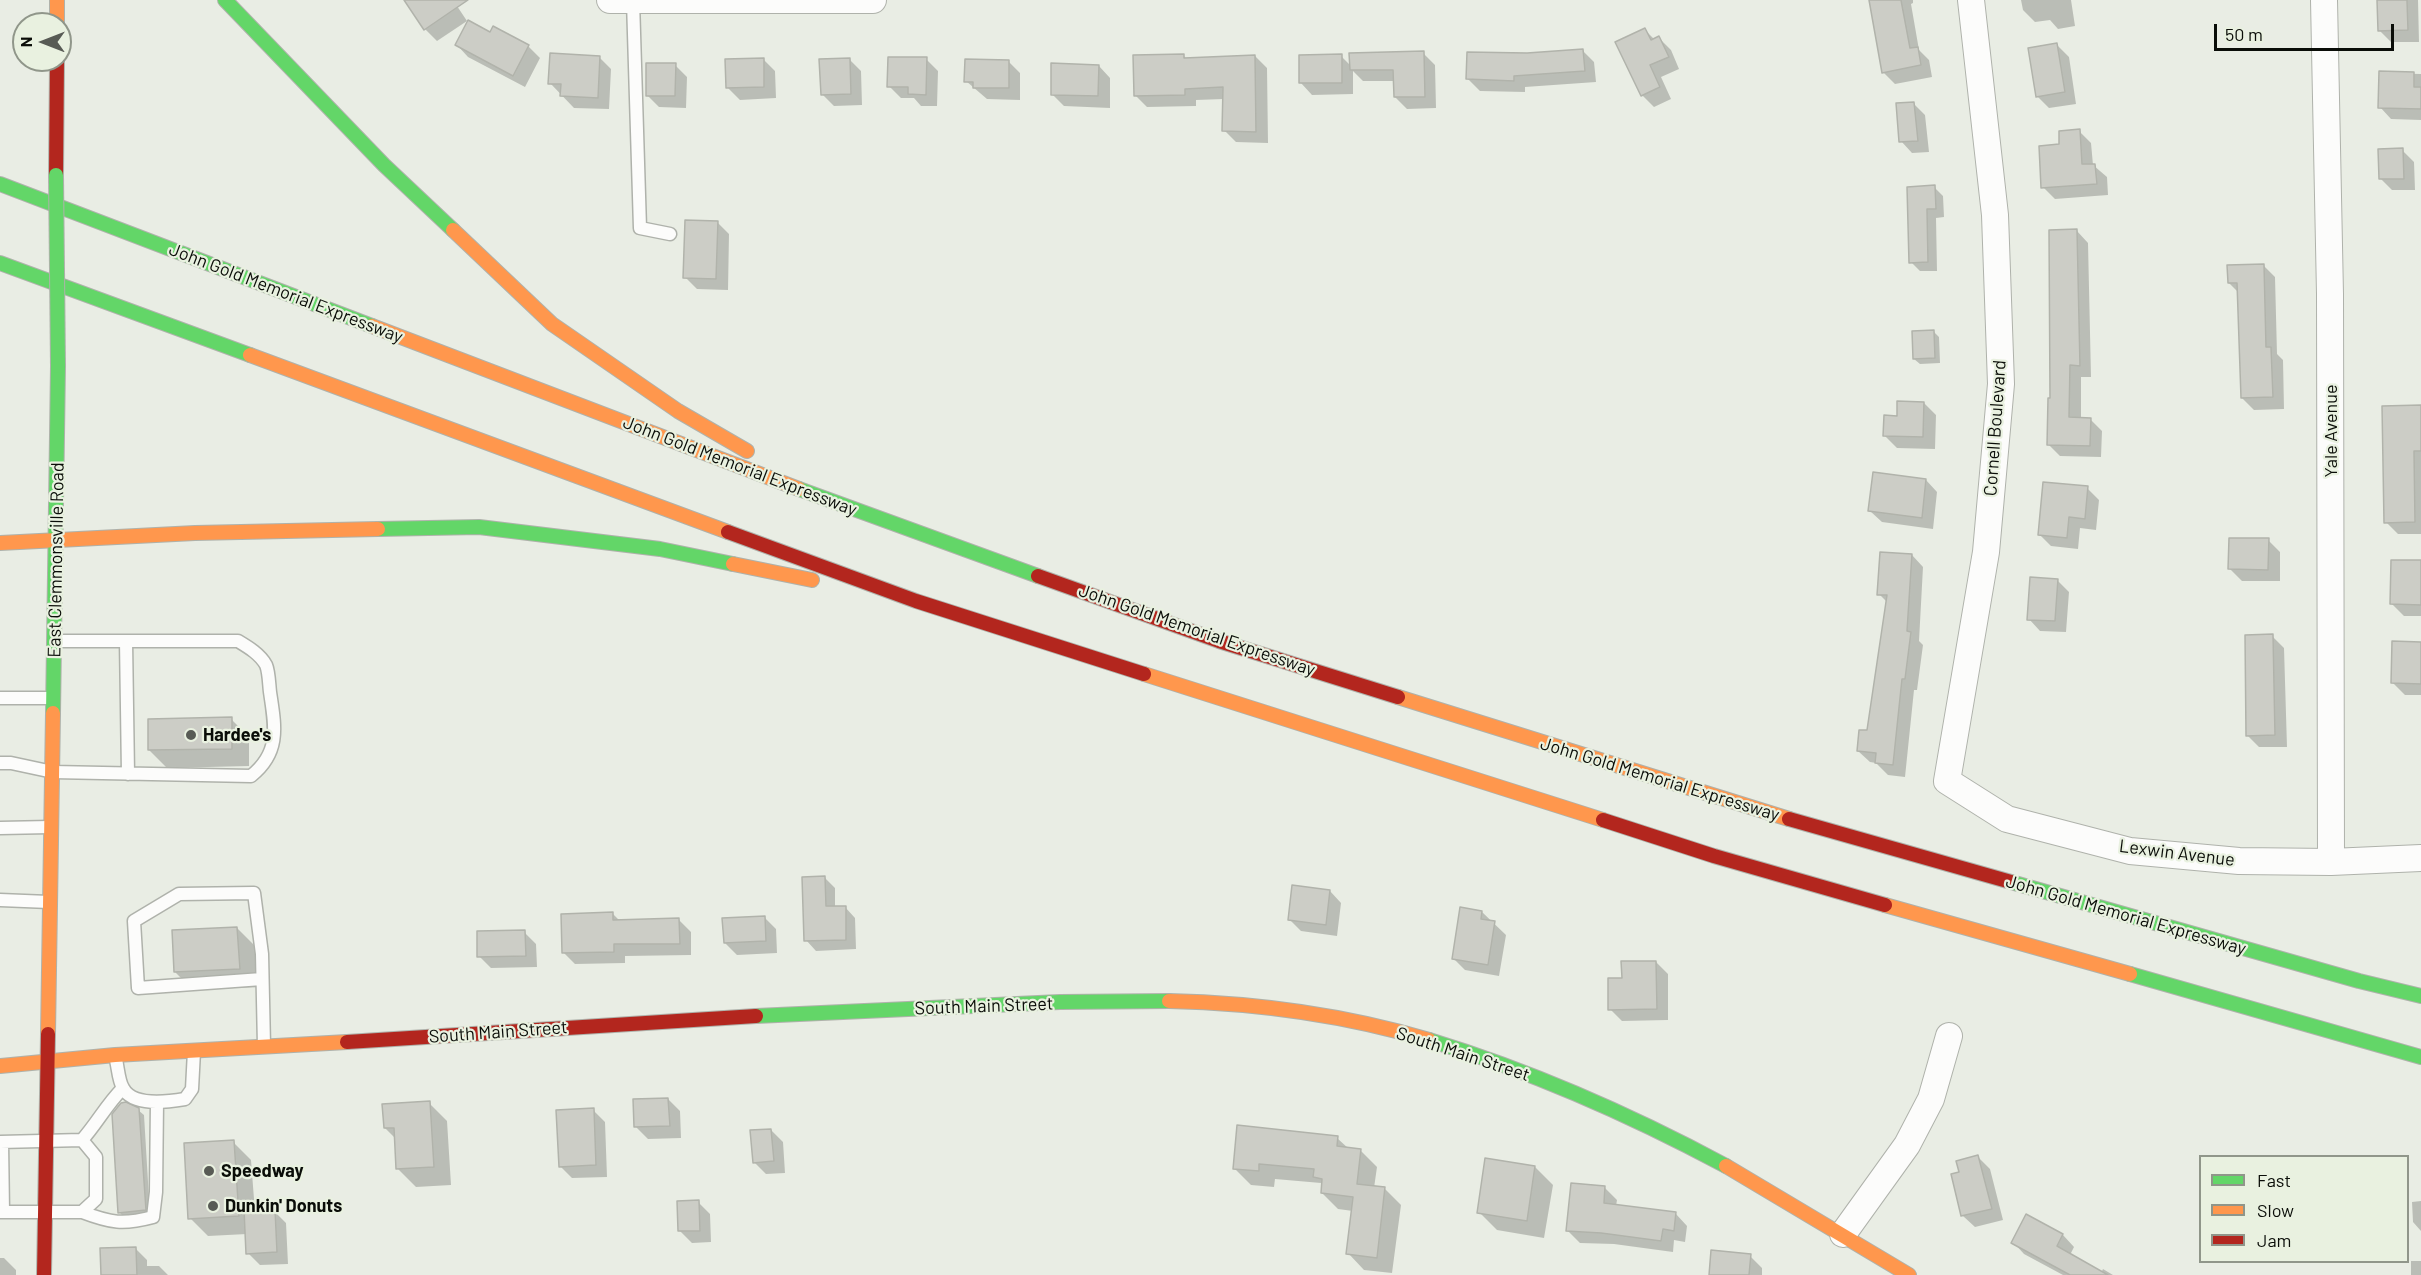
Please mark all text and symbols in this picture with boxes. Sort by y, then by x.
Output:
north arrow [12,12,72,72]
scale bar [2217,12,2397,50]
text: 50 m [2225,23,2263,45]
text: N [16,37,35,47]
street label: John Gold Memorial Expressway [166,238,406,348]
street label: Cornell Boulevard [1979,359,2011,497]
street label: Yale Avenue [2320,384,2342,478]
street label: John Gold Memorial Expressway [620,411,860,521]
street label: East Clemmonsville Road [43,462,69,658]
street label: John Gold Memorial Expressway [1076,579,1318,681]
place label: Hardee's [203,724,271,746]
marker: Hardee's [184,728,198,742]
street label: John Gold Memorial Expressway [1538,732,1782,826]
street label: Lexwin Avenue [2118,835,2236,871]
street label: John Gold Memorial Expressway [2004,870,2248,960]
street label: South Main Street [914,993,1054,1019]
street label: South Main Street [428,1016,568,1048]
street label: South Main Street [1394,1022,1532,1086]
legend [2199,1155,2409,1263]
place label: Speedway [221,1160,304,1182]
marker: Speedway [202,1164,216,1178]
text: Fast [2257,1169,2291,1191]
place label: Dunkin' Donuts [225,1195,342,1217]
marker: Dunkin' Donuts [206,1199,220,1213]
text: Slow [2257,1199,2294,1221]
text: Jam [2257,1229,2291,1251]

